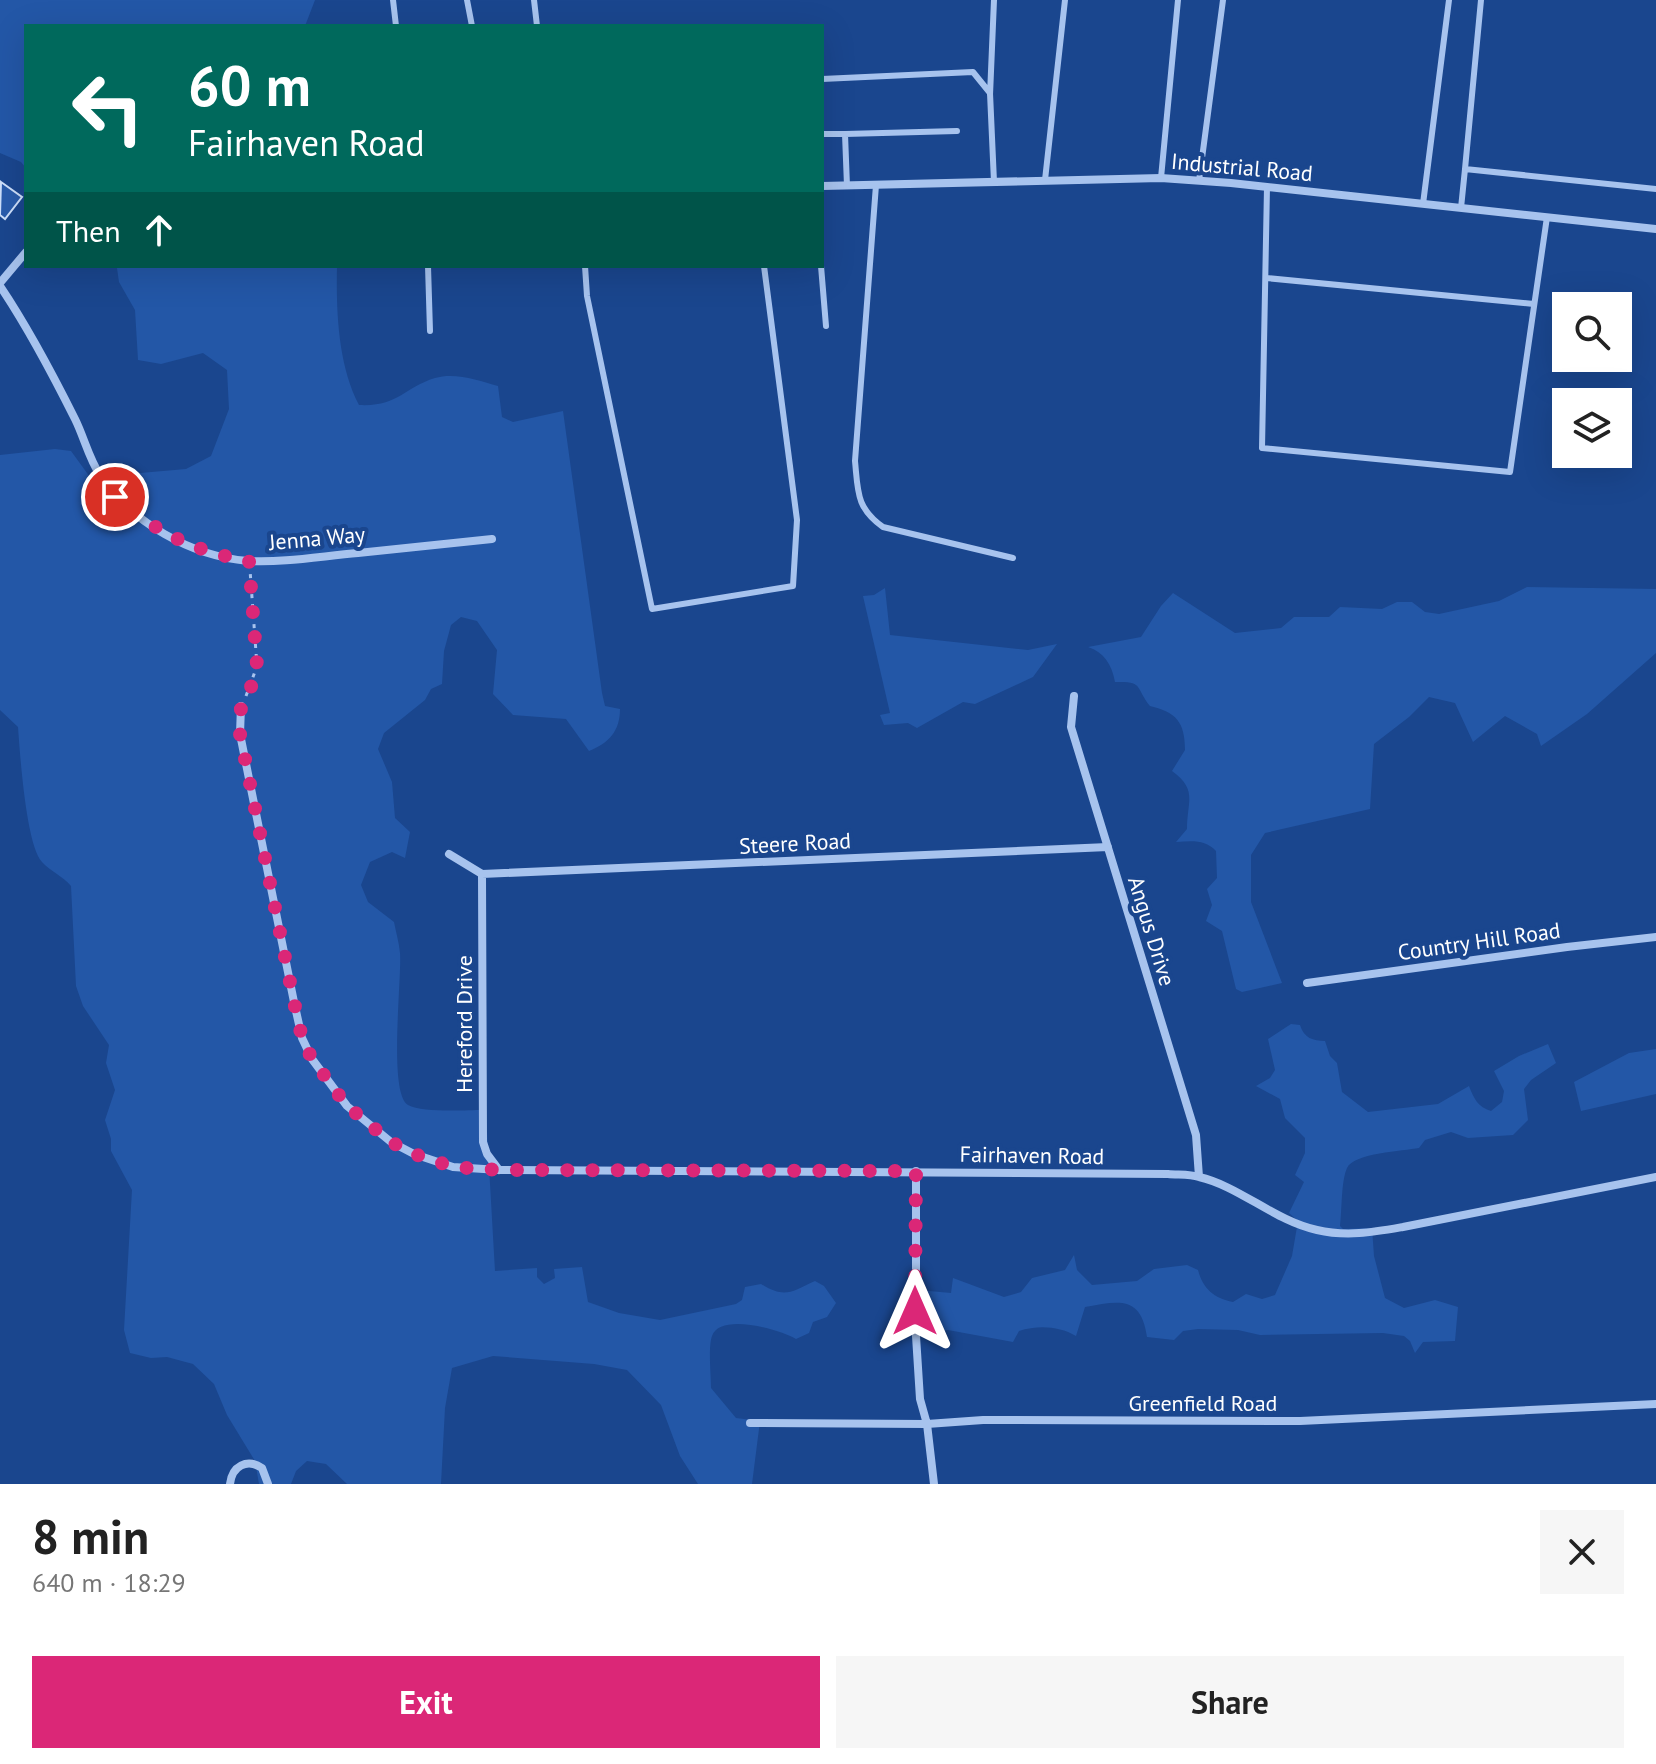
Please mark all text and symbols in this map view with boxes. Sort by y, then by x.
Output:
text: 60 m [188,49,311,121]
icon: left [56,56,160,160]
text: Fairhaven Road [188,119,425,166]
street label: Industrial Road [1170,147,1314,187]
icon: ahead [137,208,181,252]
text: Then [56,211,121,250]
map controls [1552,292,1632,468]
button: search [1552,292,1632,372]
button: layers [1552,388,1632,468]
pin [81,463,149,531]
icon: arrive [93,475,137,519]
street label: Jenna Way [267,520,367,556]
street label: Steere Road [738,826,852,860]
street label: Angus Drive [1122,873,1182,989]
street label: Country Hill Road [1396,916,1562,966]
street label: Hereford Drive [450,955,478,1093]
street label: Fairhaven Road [959,1140,1105,1170]
position arrow [873,1269,957,1353]
street label: Greenfield Road [1129,1389,1277,1417]
text: 8 min [32,1505,149,1567]
button: close [1540,1510,1624,1594]
text: 640 m · 18:29 [32,1566,186,1599]
button: Exit [32,1656,820,1748]
button: Share [836,1656,1624,1748]

